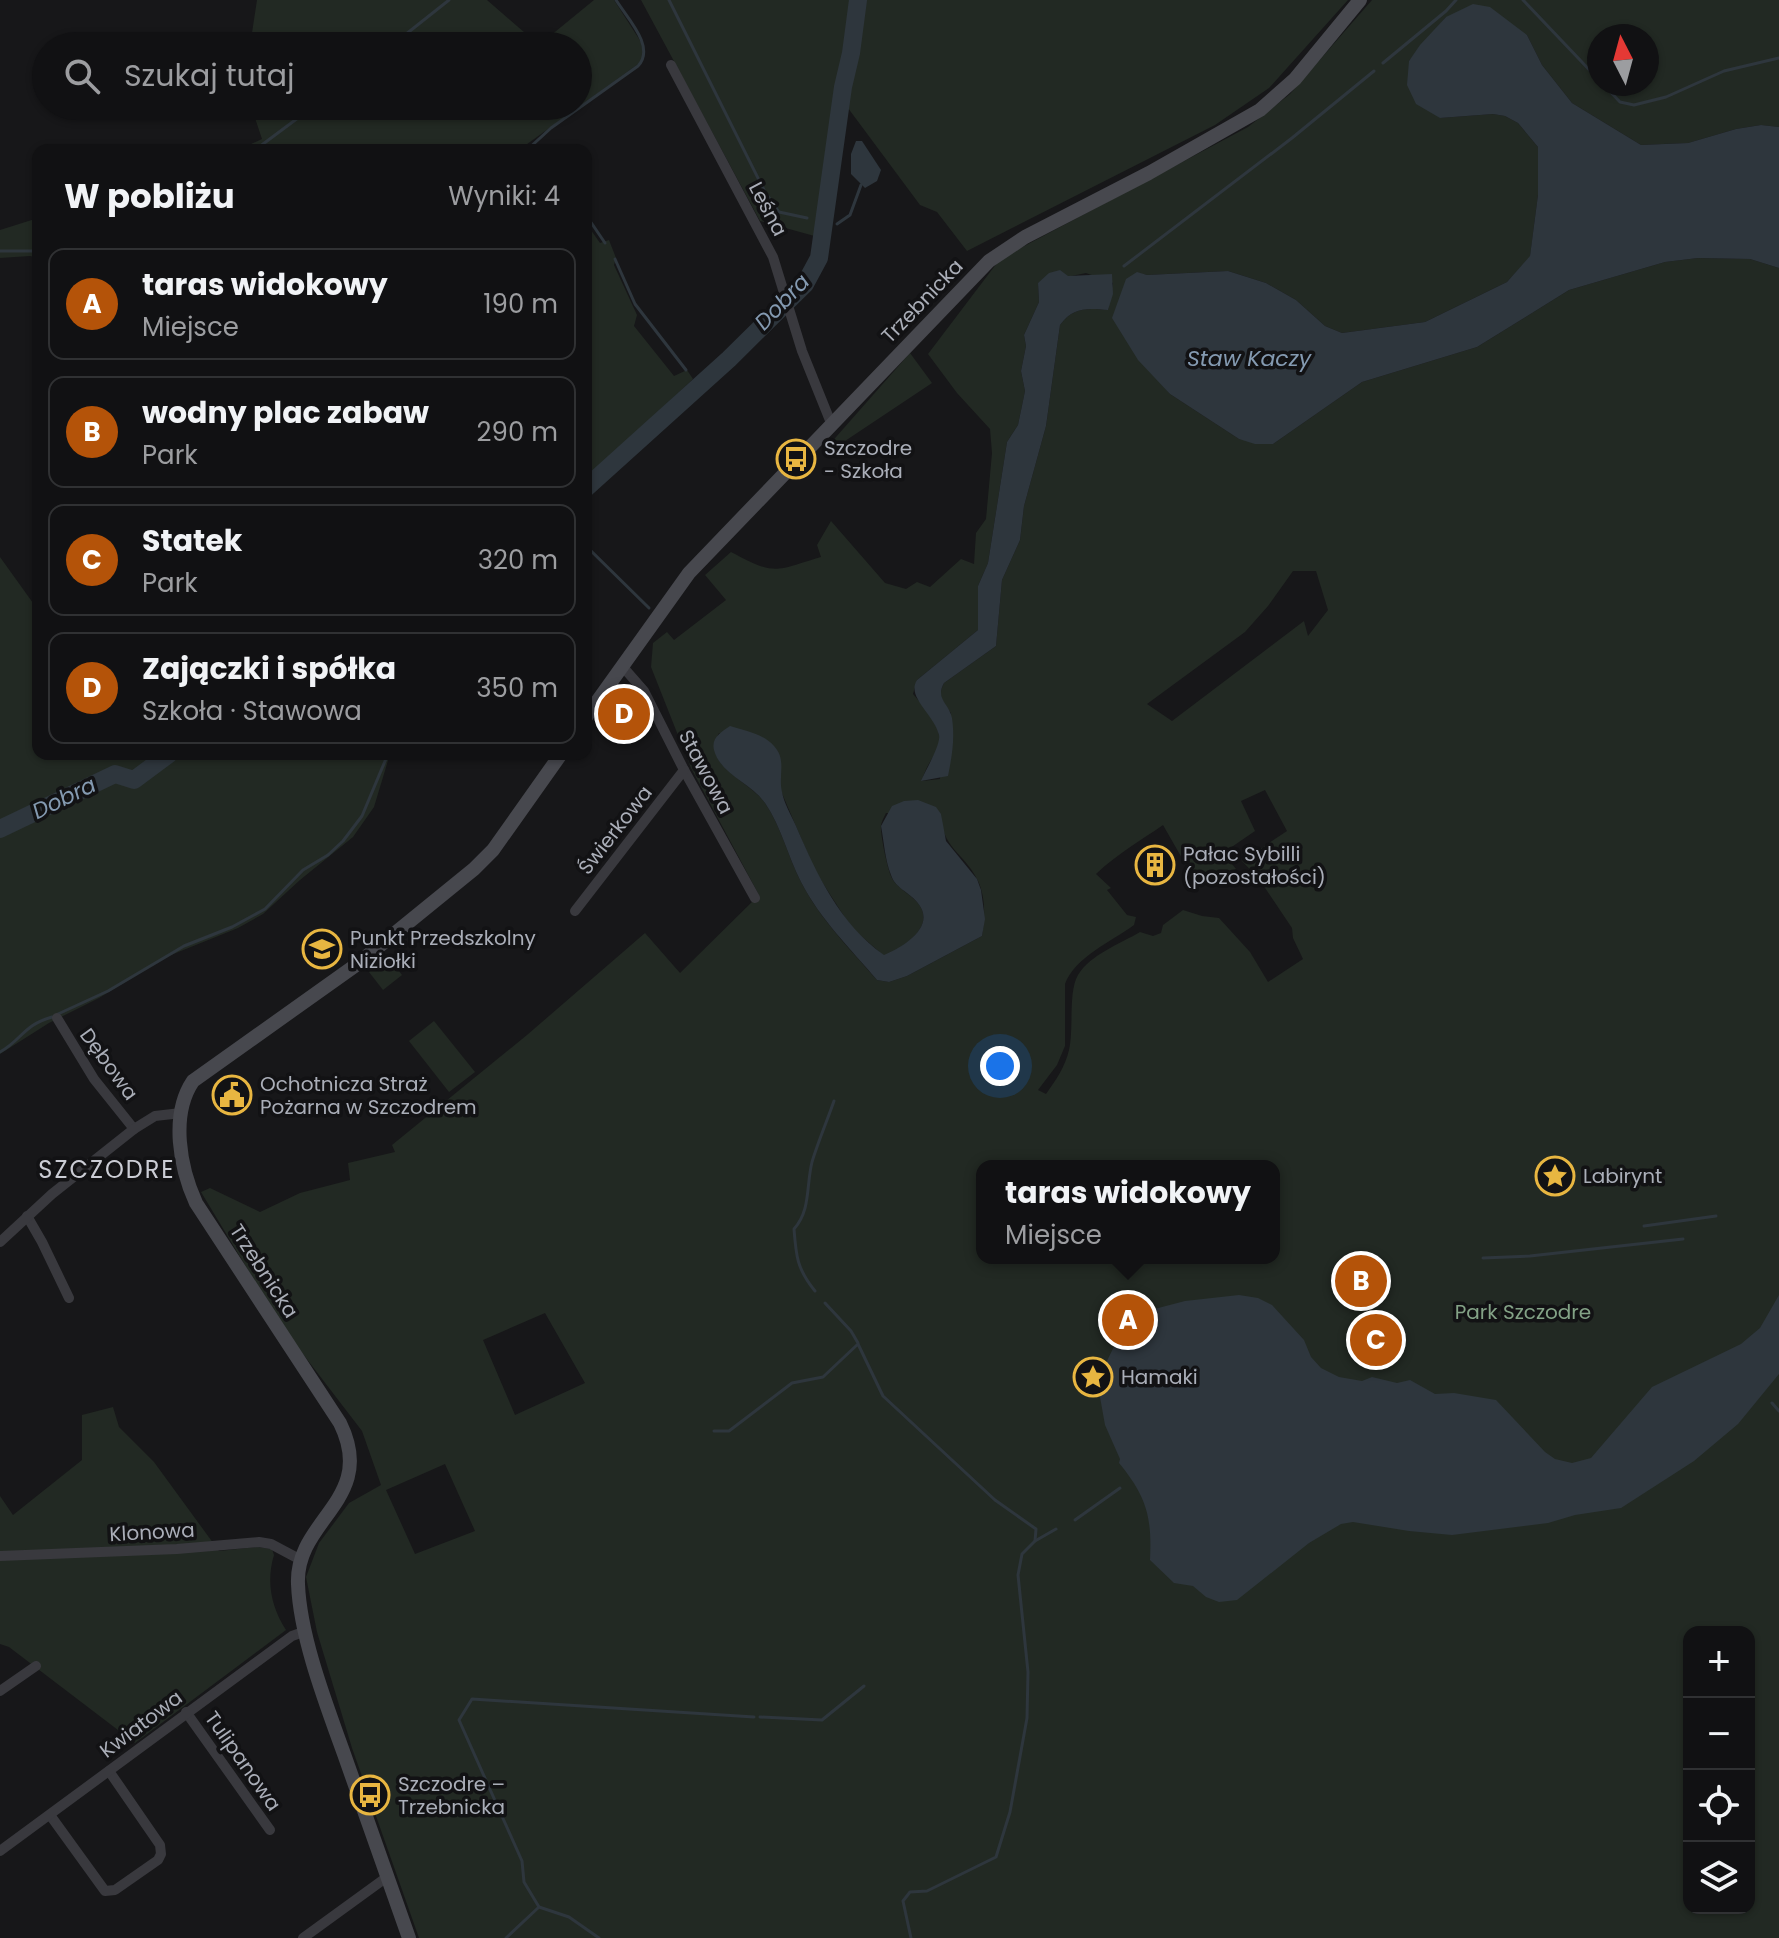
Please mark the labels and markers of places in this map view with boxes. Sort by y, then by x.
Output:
place label: Szczodre - Szkoła [824,434,912,485]
bus stop icon: Szczodre - Szkoła [775,438,817,480]
pin: D [598,684,650,744]
place label: Pałac Sybilli (pozostałości) [1183,840,1326,891]
building icon: Pałac Sybilli (pozostałości) [1134,844,1176,886]
place label: Punkt Przedszkolny Niziołki [350,924,536,975]
school or university icon: Punkt Przedszkolny Niziołki [301,928,343,970]
place label: Ochotnicza Straż Pożarna w Szczodrem [260,1070,477,1121]
public building icon: Ochotnicza Straż Pożarna w Szczodrem [211,1074,253,1116]
place icon: Labirynt [1534,1155,1576,1197]
place label: Labirynt [1583,1162,1662,1190]
pin: B [1335,1251,1387,1311]
pin: A [1102,1290,1154,1350]
pin: C [1350,1310,1402,1370]
place icon: Hamaki [1072,1356,1114,1398]
place label: Hamaki [1121,1363,1198,1391]
place label: Szczodre – Trzebnicka [398,1770,505,1821]
bus stop icon: Szczodre – Trzebnicka [349,1774,391,1816]

